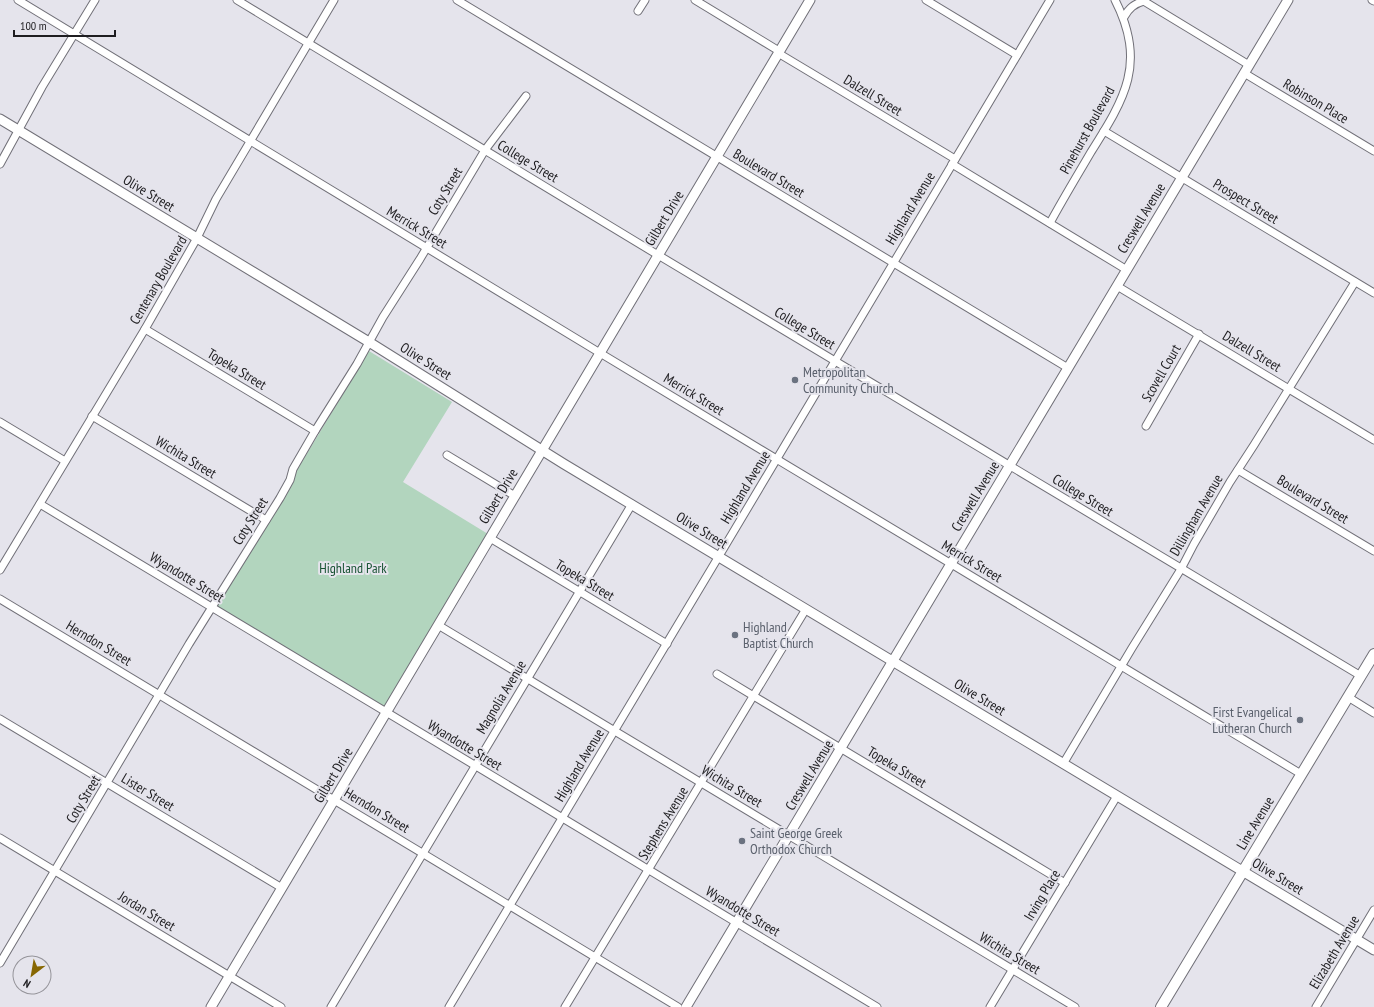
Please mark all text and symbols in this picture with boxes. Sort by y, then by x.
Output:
scale bar [14,12,115,38]
text: 100 m [20,18,47,33]
street label: Dalzell Street [840,70,906,120]
street label: Robinson Place [1280,74,1352,128]
street label: Pinehurst Boulevard [1056,83,1118,177]
street label: College Street [494,136,562,186]
street label: Boulevard Street [730,145,808,201]
street label: Coty Street [424,164,466,218]
street label: Highland Avenue [881,168,939,248]
street label: Olive Street [120,171,178,216]
street label: Prospect Street [1210,174,1282,228]
street label: Creswell Avenue [1113,179,1169,257]
street label: Gilbert Drive [640,187,688,249]
street label: Merrick Street [383,202,451,252]
street label: Centenary Boulevard [125,232,191,328]
street label: College Street [771,303,839,353]
street label: Dalzell Street [1219,326,1285,376]
street label: Olive Street [397,338,455,384]
street label: Scovell Court [1137,341,1185,405]
street label: Topeka Street [204,344,270,394]
place label: Metropolitan Community Church [803,363,894,397]
street label: Merrick Street [660,369,728,419]
marker: Metropolitan Community Church [790,375,800,385]
street label: Wichita Street [152,432,220,482]
street label: Highland Avenue [716,447,774,527]
street label: Creswell Avenue [947,457,1003,535]
street label: Gilbert Drive [474,465,522,527]
street label: College Street [1049,470,1117,520]
street label: Dillingham Avenue [1165,471,1227,559]
street label: Boulevard Street [1274,471,1352,527]
street label: Coty Street [228,494,272,548]
street label: Olive Street [673,508,731,553]
street label: Merrick Street [938,536,1006,586]
street label: Wyandotte Street [146,548,228,606]
street label: Topeka Street [552,555,618,605]
park label: Highland Park [319,559,387,577]
street label: Herndon Street [63,616,135,670]
place label: Highland Baptist Church [743,618,813,652]
marker: Highland Baptist Church [730,630,740,640]
street label: Magnolia Avenue [472,657,530,737]
street label: Olive Street [951,675,1009,720]
place label: First Evangelical Lutheran Church [1212,703,1293,737]
marker: First Evangelical Lutheran Church [1295,715,1305,725]
street label: Wyandotte Street [424,716,506,774]
street label: Highland Avenue [550,725,608,805]
street label: Creswell Avenue [781,736,837,814]
street label: Topeka Street [864,742,930,792]
street label: Gilbert Drive [309,744,357,806]
street label: Wichita Street [698,761,766,811]
street label: Lister Street [118,769,178,815]
street label: Coty Street [62,772,104,826]
street label: Herndon Street [341,783,413,837]
street label: Stephens Avenue [634,783,692,863]
street label: Line Avenue [1232,793,1278,853]
place label: Saint George Greek Orthodox Church [750,824,843,858]
marker: Saint George Greek Orthodox Church [737,836,747,846]
street label: Olive Street [1249,854,1307,899]
street label: Irving Place [1020,866,1064,924]
street label: Wyandotte Street [702,882,784,940]
street label: Jordan Street [115,887,179,935]
street label: Elizabeth Avenue [1305,912,1363,992]
street label: Wichita Street [976,928,1044,978]
north arrow [12,955,52,995]
text: N [21,976,33,991]

